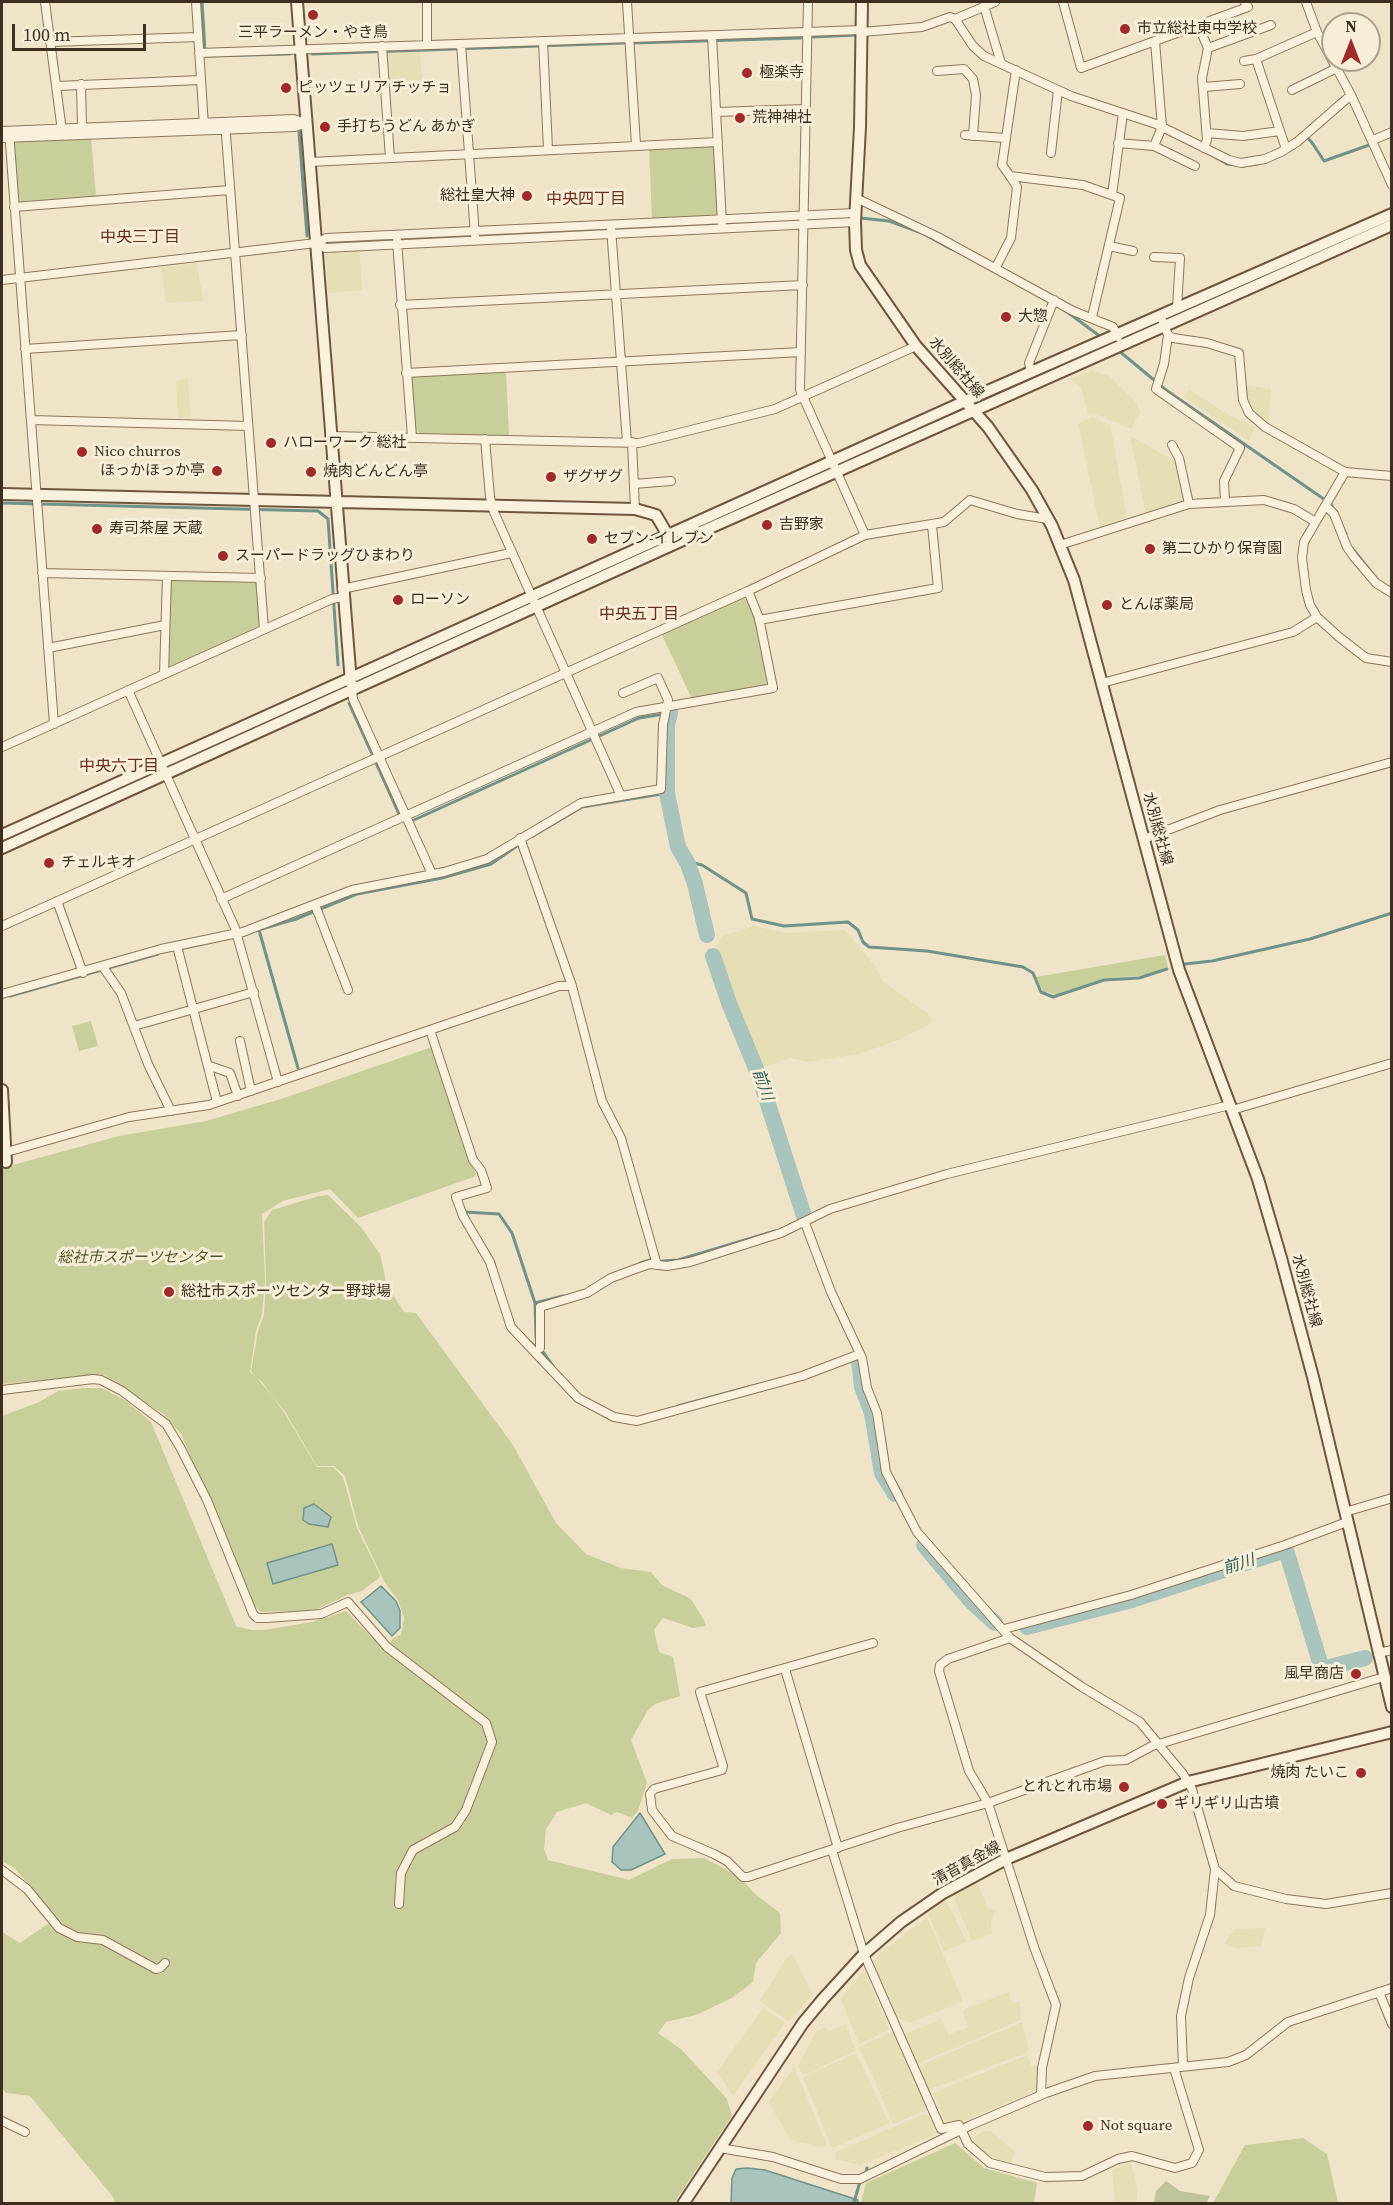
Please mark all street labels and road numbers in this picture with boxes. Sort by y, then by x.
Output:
street label: 水別総社線 [925,334,987,402]
street label: 水別総社線 [1139,790,1175,868]
street label: 水別総社線 [1288,1252,1324,1330]
street label: 清音真金線 [930,1838,1004,1890]

